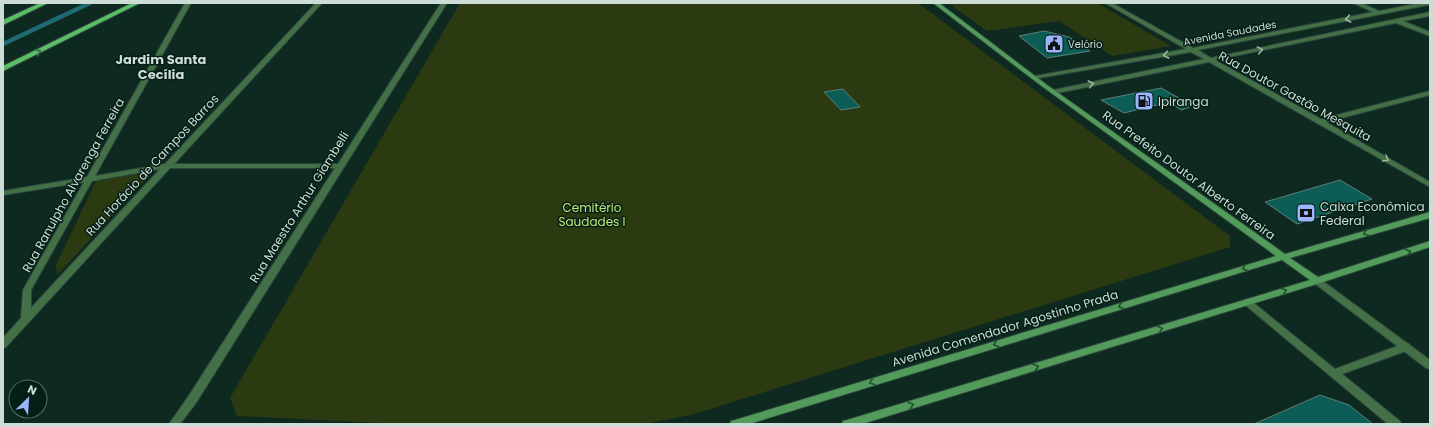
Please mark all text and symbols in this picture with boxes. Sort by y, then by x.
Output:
one-way arrow [1345,14,1351,23]
street label: Avenida Saudades [1182,17,1278,49]
public building icon: Velório [1043,33,1065,55]
place label: Velório [1068,37,1102,52]
one-way arrow [1257,46,1263,54]
street label: Rua Doutor Gastão Mesquita [1216,47,1374,145]
one-way arrow [34,49,41,57]
district label: Jardim Santa Cecília [116,50,207,84]
one-way arrow [1163,50,1169,58]
one-way arrow [1088,80,1095,89]
street label: Rua Horácio de Campos Barros [82,90,222,240]
fuel station icon: Ipiranga [1133,90,1155,112]
place label: Ipiranga [1158,93,1209,110]
street label: Rua Ranulpho Alvarenga Ferreira [18,95,128,275]
street label: Rua Prefeito Doutor Alberto Ferreira [1099,106,1279,244]
street label: Rua Maestro Arthur Giambelli [245,128,353,286]
one-way arrow [1382,155,1389,162]
place label: Caixa Econômica Federal [1320,198,1425,229]
park label: Cemitério Saudades I [558,199,626,230]
bank icon: Caixa Econômica Federal [1295,202,1317,224]
one-way arrow [1362,228,1369,237]
one-way arrow [1404,248,1411,257]
one-way arrow [1242,263,1249,272]
street label: Avenida Comendador Agostinho Prada [890,285,1120,371]
one-way arrow [1281,287,1288,296]
one-way arrow [1117,301,1124,310]
one-way arrow [1156,325,1163,334]
one-way arrow [993,339,1000,348]
one-way arrow [1032,363,1039,372]
one-way arrow [869,377,876,386]
north arrow [8,379,48,419]
text: N [25,381,39,399]
one-way arrow [908,401,915,409]

